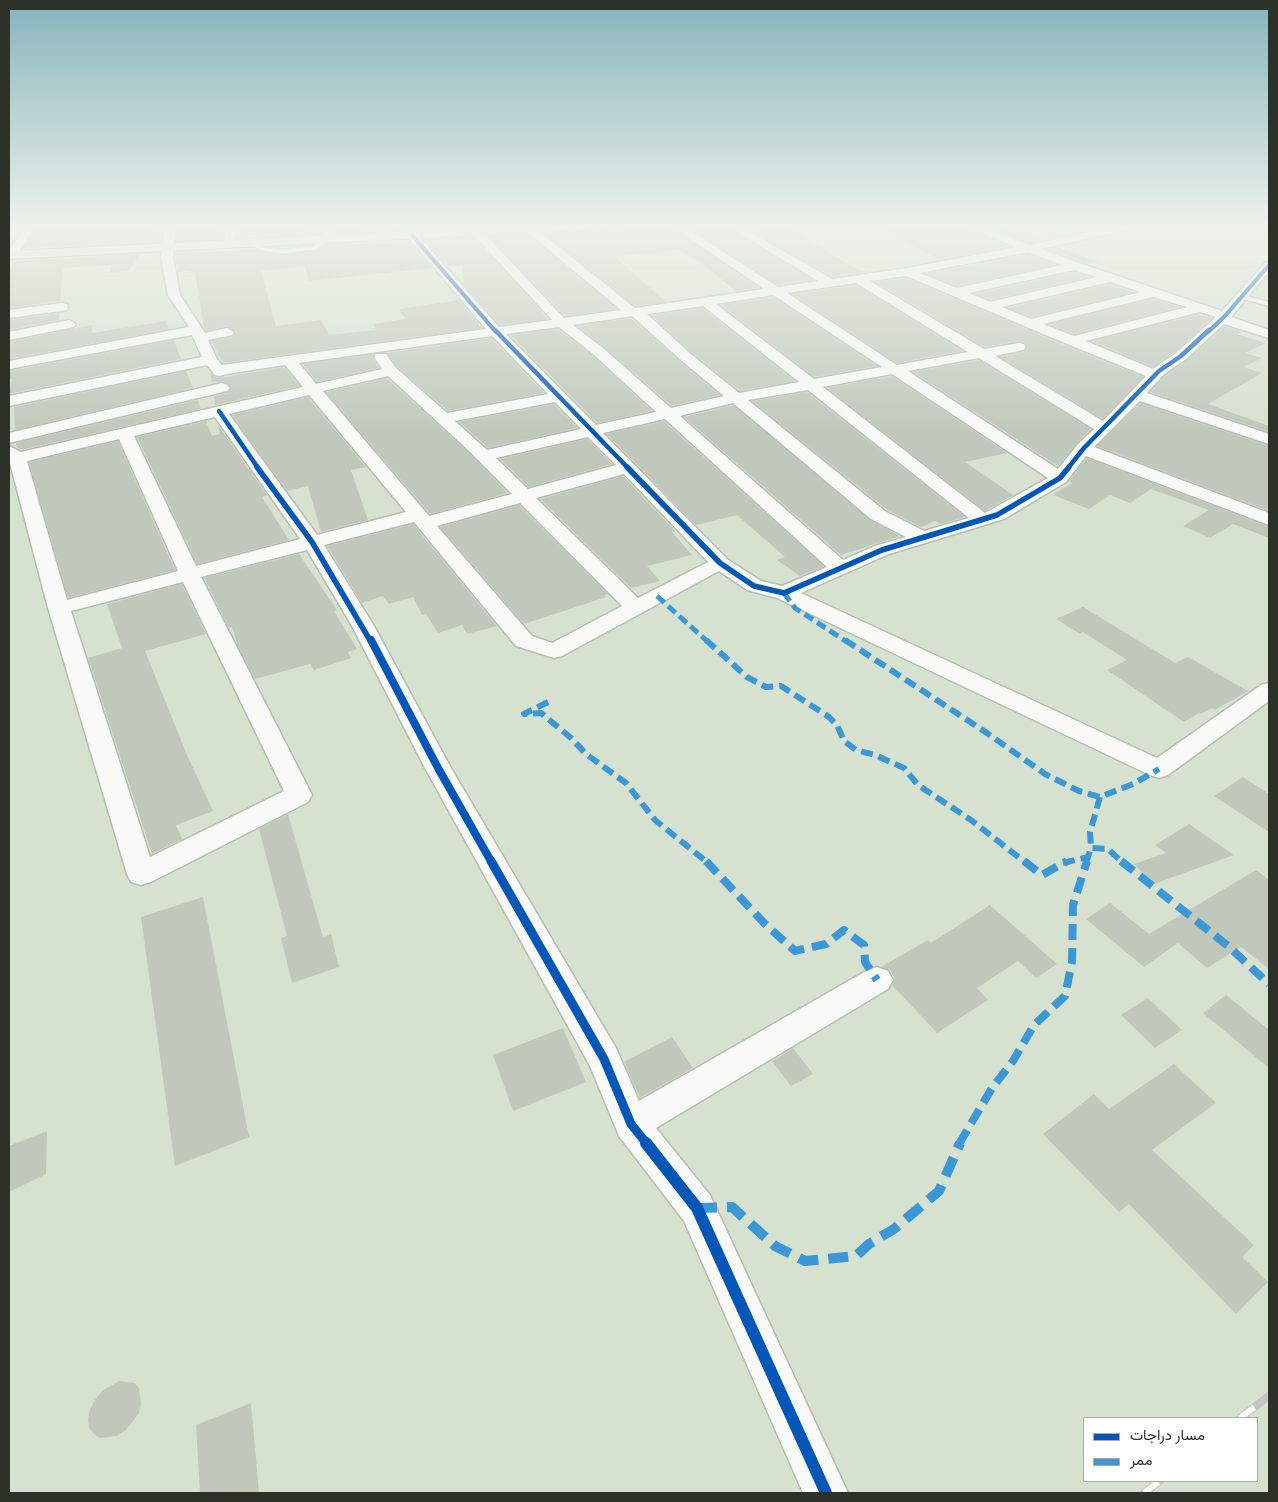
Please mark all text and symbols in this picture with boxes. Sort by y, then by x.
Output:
legend [1083,1417,1258,1482]
text: مسار دراجات [1130,1425,1205,1444]
text: ممر [1130,1450,1152,1469]

